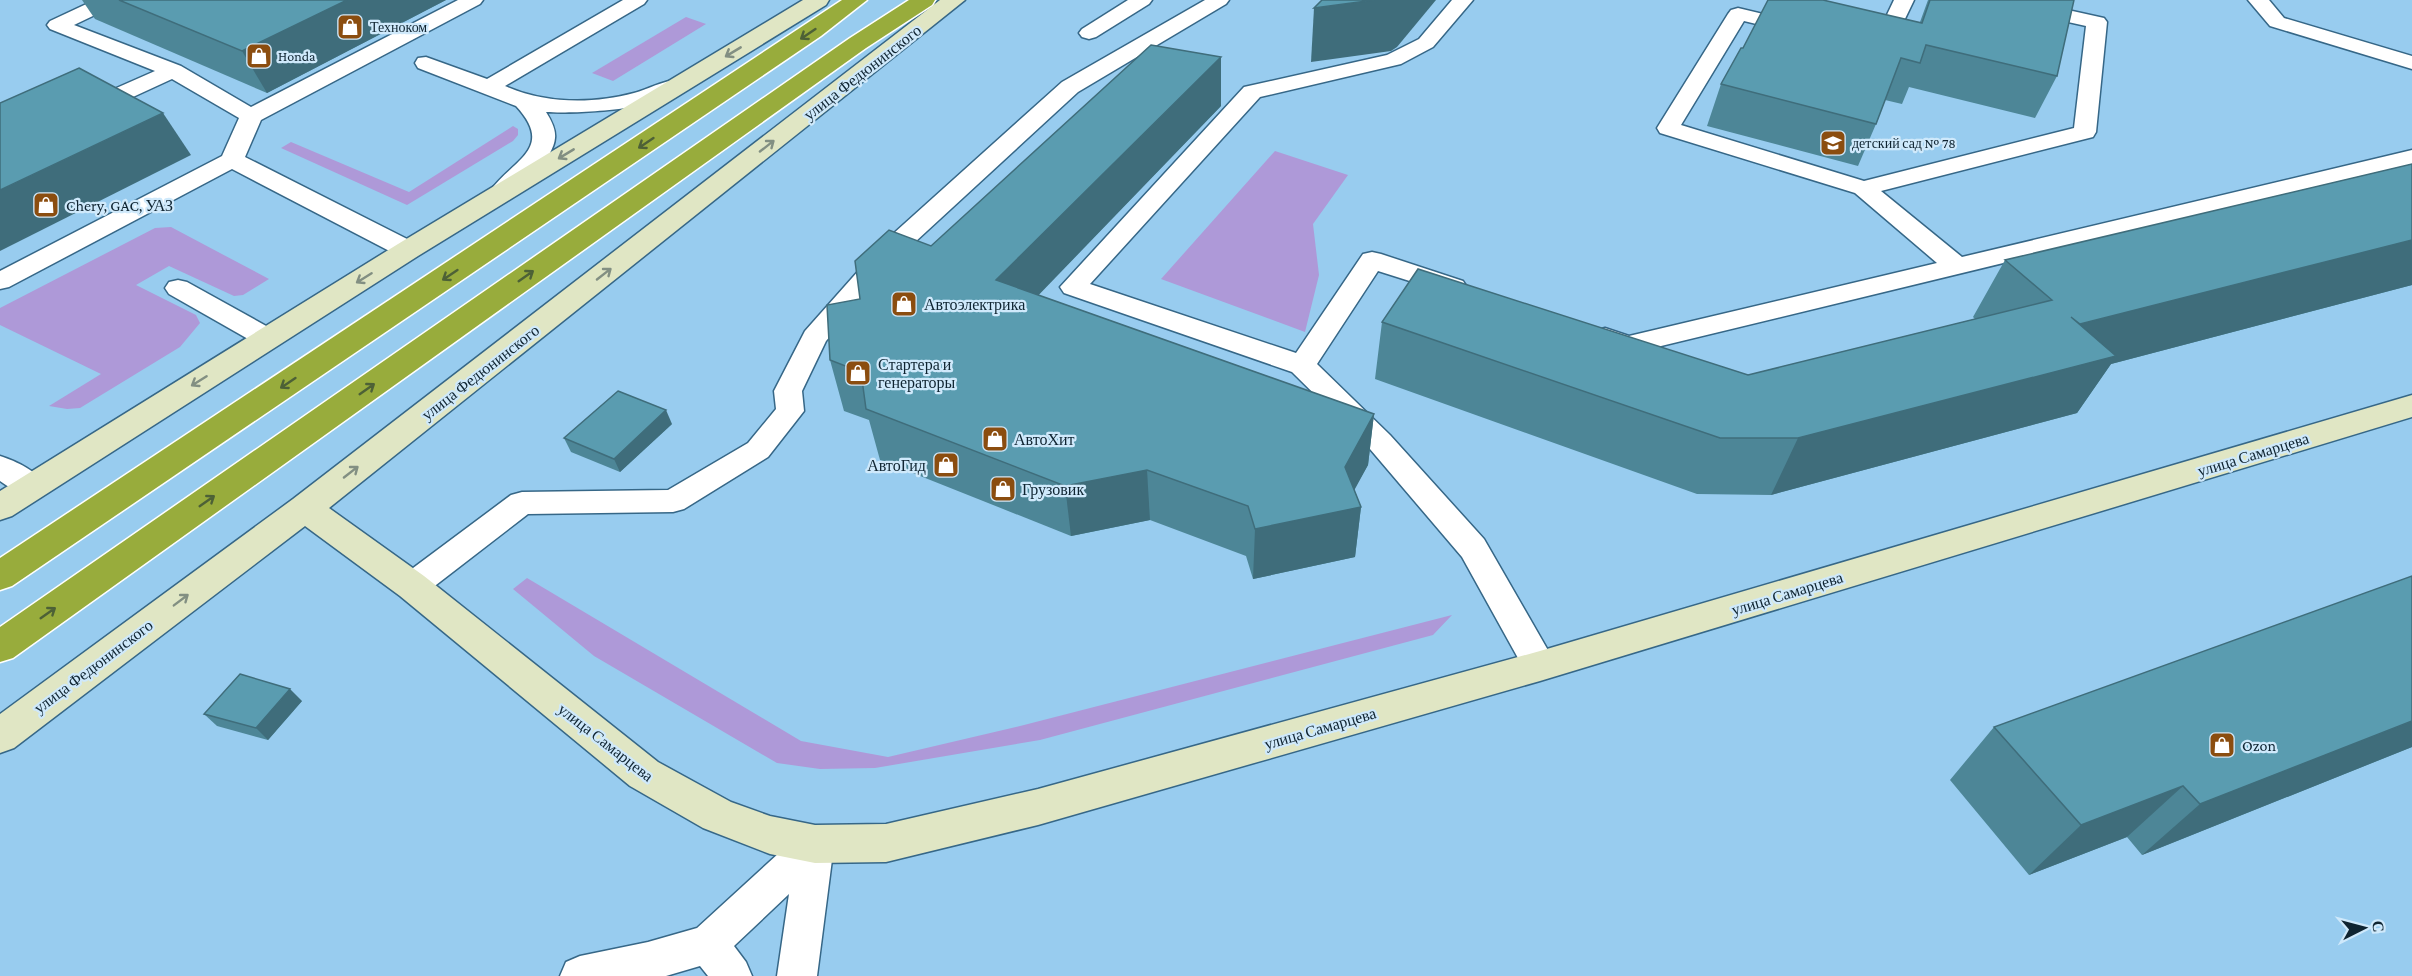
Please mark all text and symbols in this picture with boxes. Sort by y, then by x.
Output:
shop icon: Техноком [335,12,365,42]
place label: Техноком [370,19,427,35]
street label: улица Федюнинского [800,21,925,124]
one-way arrow [801,28,817,40]
shop icon: Honda [244,41,274,71]
one-way arrow [725,47,742,59]
place label: Honda [278,48,316,64]
school or university icon: детский сад № 78 [1818,128,1848,158]
place label: детский сад № 78 [1852,135,1956,151]
one-way arrow [639,137,655,149]
one-way arrow [759,140,775,153]
one-way arrow [558,148,575,160]
shop icon: Chery, GAC, УАЗ [31,190,61,220]
place label: Chery, GAC, УАЗ [66,197,173,215]
one-way arrow [596,267,612,280]
one-way arrow [442,269,458,281]
one-way arrow [518,270,534,282]
one-way arrow [356,272,373,284]
shop icon: Автоэлектрика [889,289,919,319]
place label: Автоэлектрика [924,296,1025,314]
street label: улица Федюнинского [418,321,543,424]
place label: Стартера и генераторы [878,356,956,392]
shop icon: Стартера и генераторы [843,358,873,388]
one-way arrow [191,376,208,388]
one-way arrow [280,377,296,389]
one-way arrow [358,383,374,395]
shop icon: АвтоХит [980,424,1010,454]
street label: улица Самарцева [2195,429,2311,480]
place label: АвтоХит [1014,431,1075,448]
shop icon: АвтоГид [931,450,961,480]
place label: АвтоГид [867,457,926,475]
one-way arrow [343,465,359,478]
shop icon: Грузовик [988,474,1018,504]
place label: Грузовик [1022,481,1084,499]
one-way arrow [199,495,215,507]
street label: улица Самарцева [1729,568,1845,619]
one-way arrow [173,594,189,607]
one-way arrow [39,607,55,619]
street label: улица Федюнинского [31,616,157,717]
street label: улица Самарцева [554,700,656,785]
street label: улица Самарцева [1262,704,1378,754]
shop icon: Ozon [2207,730,2237,760]
place label: Ozon [2242,737,2276,754]
north arrow [2334,898,2394,958]
text: С [2369,920,2387,933]

